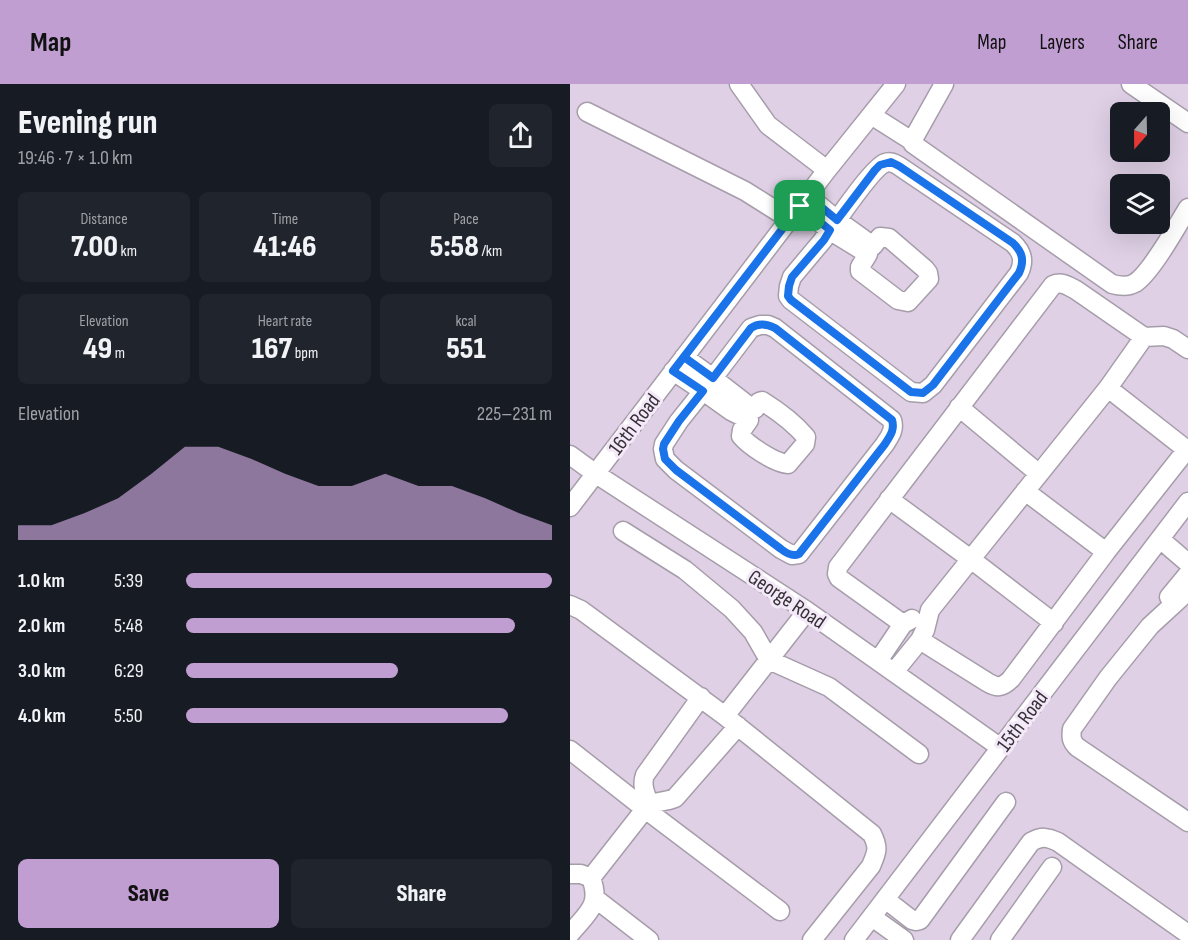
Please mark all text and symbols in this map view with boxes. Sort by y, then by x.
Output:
text: Map [30,26,71,59]
text: Map [977,30,1006,55]
text: Layers [1039,30,1085,55]
text: Share [1118,30,1158,55]
north arrow [1110,102,1170,162]
map controls [1110,102,1170,234]
text: Evening run [18,103,158,143]
button: share [489,104,552,167]
text: 19:46 · 7 × 1.0 km [18,146,133,170]
button: layers [1110,174,1170,234]
pin [774,180,825,231]
icon: arrive [783,189,816,222]
text: Distance [80,210,128,229]
text: Time [272,210,298,229]
text: Pace [453,210,479,229]
text: 7.00 [71,229,118,265]
text: 41:46 [253,229,317,265]
text: 5:58 [430,229,479,265]
text: km [118,242,137,261]
text: /km [479,242,502,261]
text: Elevation [79,312,129,331]
text: Heart rate [258,312,312,331]
text: kcal [455,312,477,331]
text: 49 [83,331,112,367]
text: 167 [252,331,292,367]
text: 551 [446,331,486,367]
text: m [112,344,125,363]
text: bpm [292,344,318,363]
street label: 16th Road [603,389,666,460]
text: Elevation [18,402,80,426]
text: 225–231 m [477,402,552,426]
street label: George Road [743,564,830,634]
text: 1.0 km [18,569,65,593]
text: 5:39 [114,569,143,593]
text: 2.0 km [18,614,65,638]
text: 5:48 [114,614,143,638]
text: 3.0 km [18,659,65,683]
text: 6:29 [114,659,144,683]
street label: 15th Road [992,686,1053,757]
text: 4.0 km [18,704,66,728]
text: 5:50 [114,704,143,728]
button: Save [18,859,279,928]
button: Share [291,859,552,928]

